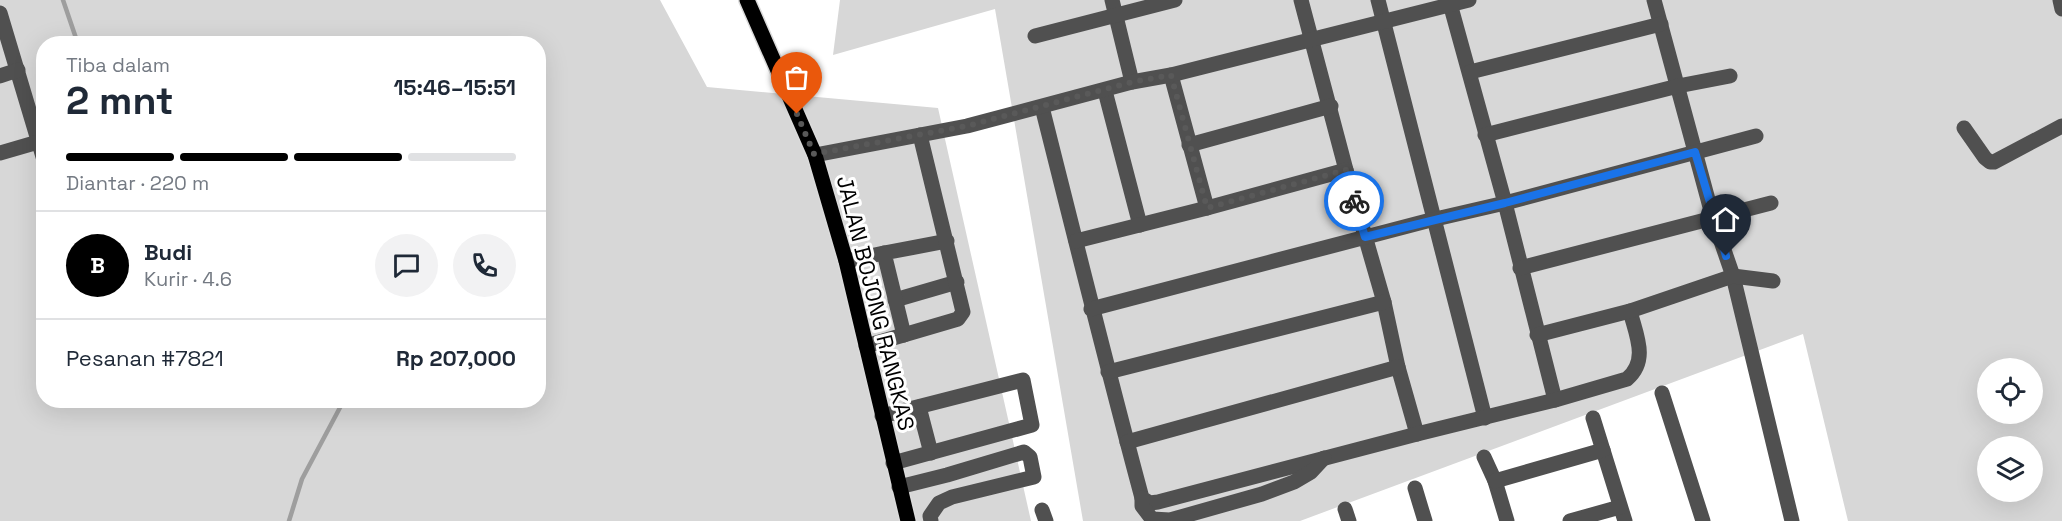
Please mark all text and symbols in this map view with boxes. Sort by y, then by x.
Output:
text: Tiba dalam [66,52,170,78]
pin [771,52,822,114]
icon: bag [780,61,813,94]
text: 15:46–15:51 [393,73,516,101]
text: 2 mnt [66,76,174,125]
text: Diantar · 220 m [66,170,209,196]
courier [1324,171,1384,231]
street label: JALAN BOJONG RANGKAS [831,173,921,433]
icon: bike [1338,185,1371,218]
pin [1700,194,1751,256]
icon: home [1709,203,1742,236]
button: chat [375,234,438,297]
button: phone [453,234,516,297]
text: Budi [144,238,192,266]
text: B [90,251,105,279]
text: Kurir · 4.6 [144,266,232,292]
text: Pesanan #7821 [66,344,224,372]
text: Rp 207,000 [396,344,516,372]
map controls [1977,358,2043,502]
button: locate [1977,358,2043,424]
button: layers [1977,436,2043,502]

